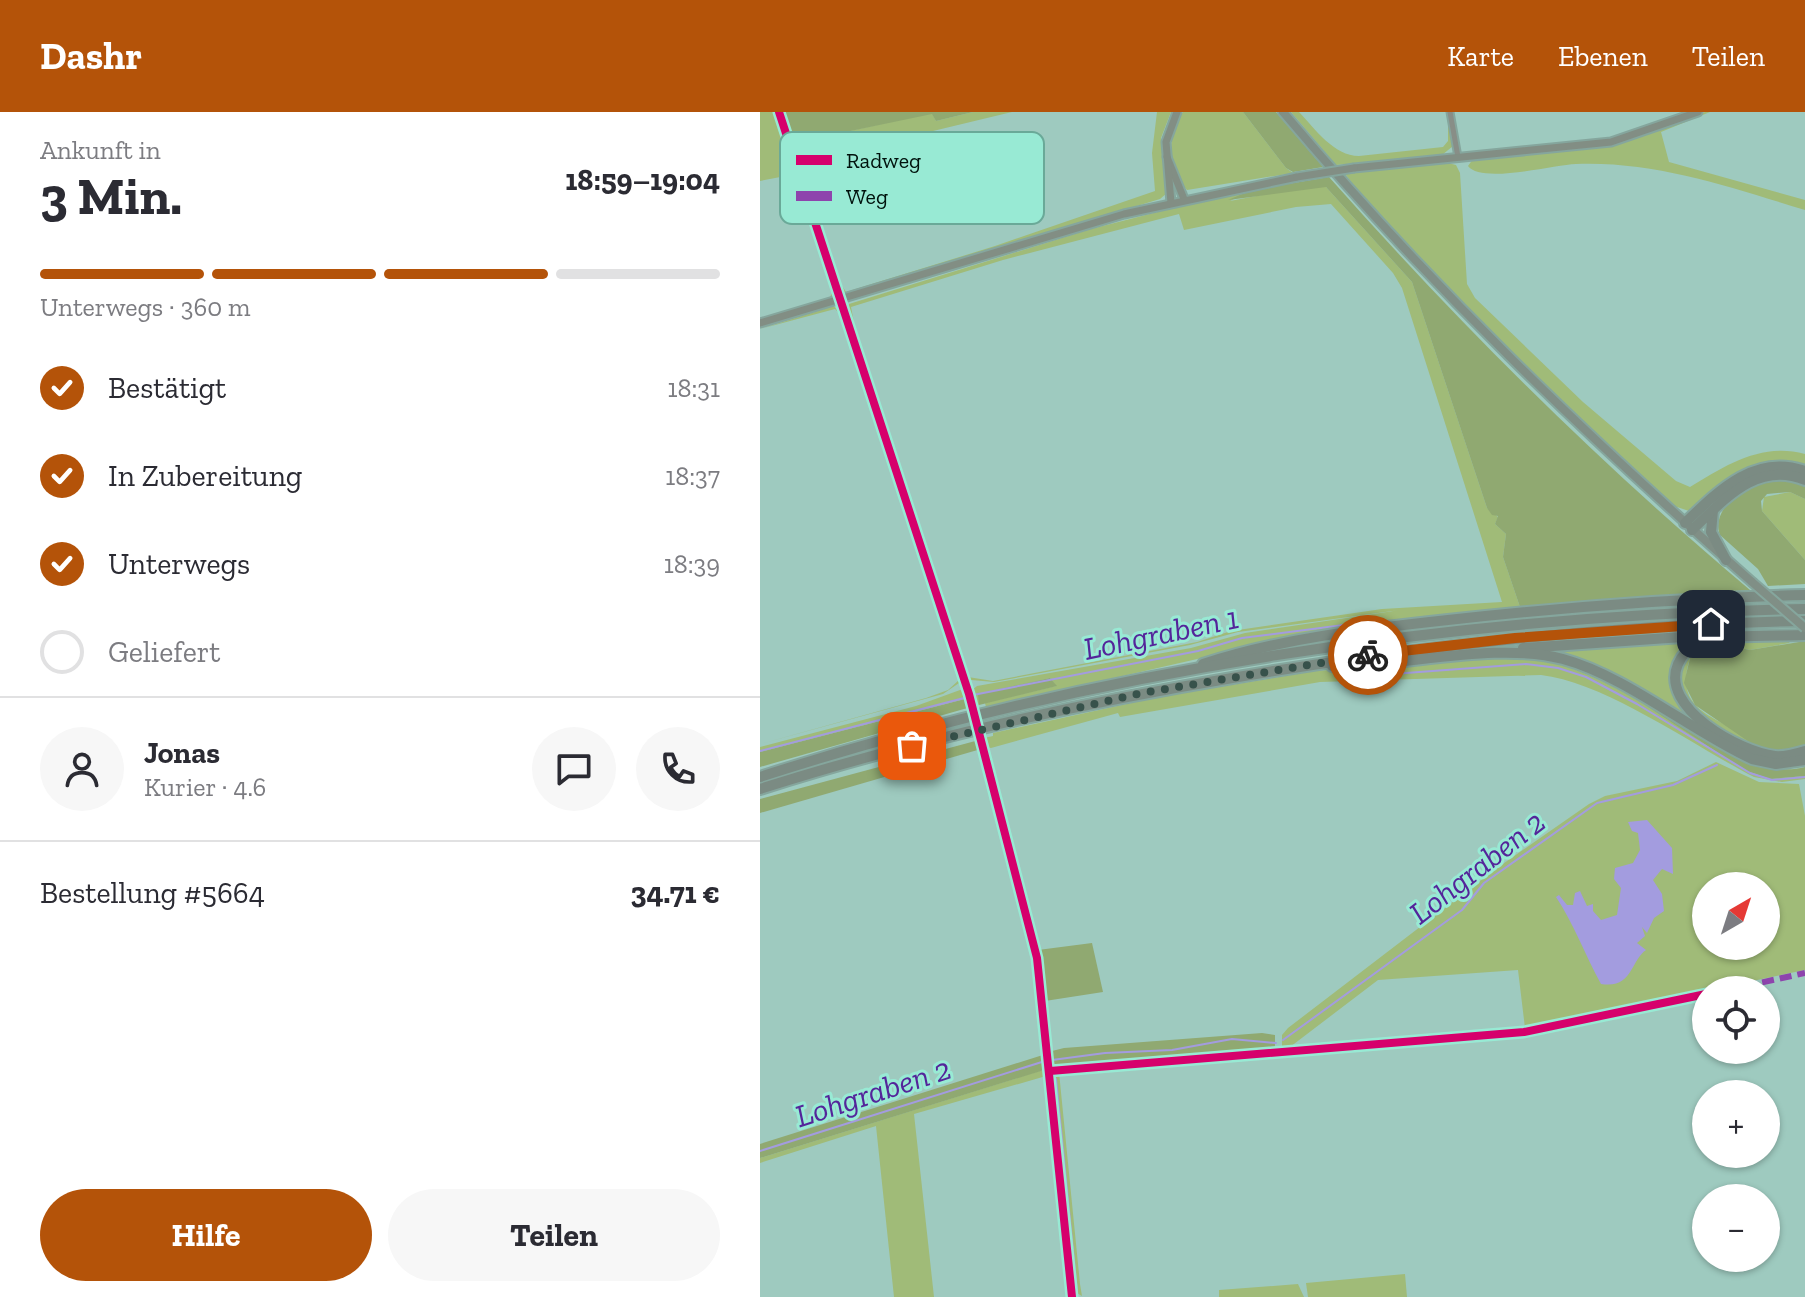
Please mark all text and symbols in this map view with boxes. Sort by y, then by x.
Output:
text: Dashr [40,33,142,79]
text: Karte [1447,40,1514,73]
text: Ebenen [1558,40,1648,73]
text: Teilen [1692,40,1765,73]
legend [780,132,1044,224]
text: Ankunft in [40,134,161,166]
text: Radweg [846,147,921,174]
text: 18:59–19:04 [565,162,720,198]
text: 3 Min. [40,165,182,227]
text: Weg [846,183,888,210]
text: Unterwegs · 360 m [40,291,251,323]
icon: check [40,366,84,410]
text: Bestätigt [108,370,226,406]
text: 18:31 [667,372,720,404]
icon: check [40,454,84,498]
text: In Zubereitung [108,458,302,494]
text: 18:37 [665,460,720,492]
icon: check [40,542,84,586]
text: Unterwegs [108,546,250,582]
text: 18:39 [664,548,720,580]
pin [1677,590,1745,658]
water label: Lohgraben 1 [1080,598,1242,668]
icon: home [1689,602,1733,646]
courier [1328,615,1408,695]
icon: bike [1346,633,1390,677]
text: Geliefert [108,634,221,670]
pin [878,712,946,780]
icon: bag [890,724,934,768]
button: person [40,727,124,811]
button: chat [532,727,616,811]
button: phone [636,727,720,811]
text: Jonas [144,735,220,771]
text: Kurier · 4.6 [144,771,266,803]
water label: Lohgraben 2 [1402,802,1552,932]
north arrow [1692,872,1780,960]
map controls [1692,872,1780,1272]
text: Bestellung #5664 [40,875,265,911]
text: 34.71 € [631,875,720,911]
button: locate [1692,976,1780,1064]
water label: Lohgraben 2 [790,1049,956,1135]
button: + [1692,1080,1780,1168]
button: − [1692,1184,1780,1272]
button: Hilfe [40,1189,372,1281]
button: Teilen [388,1189,720,1281]

